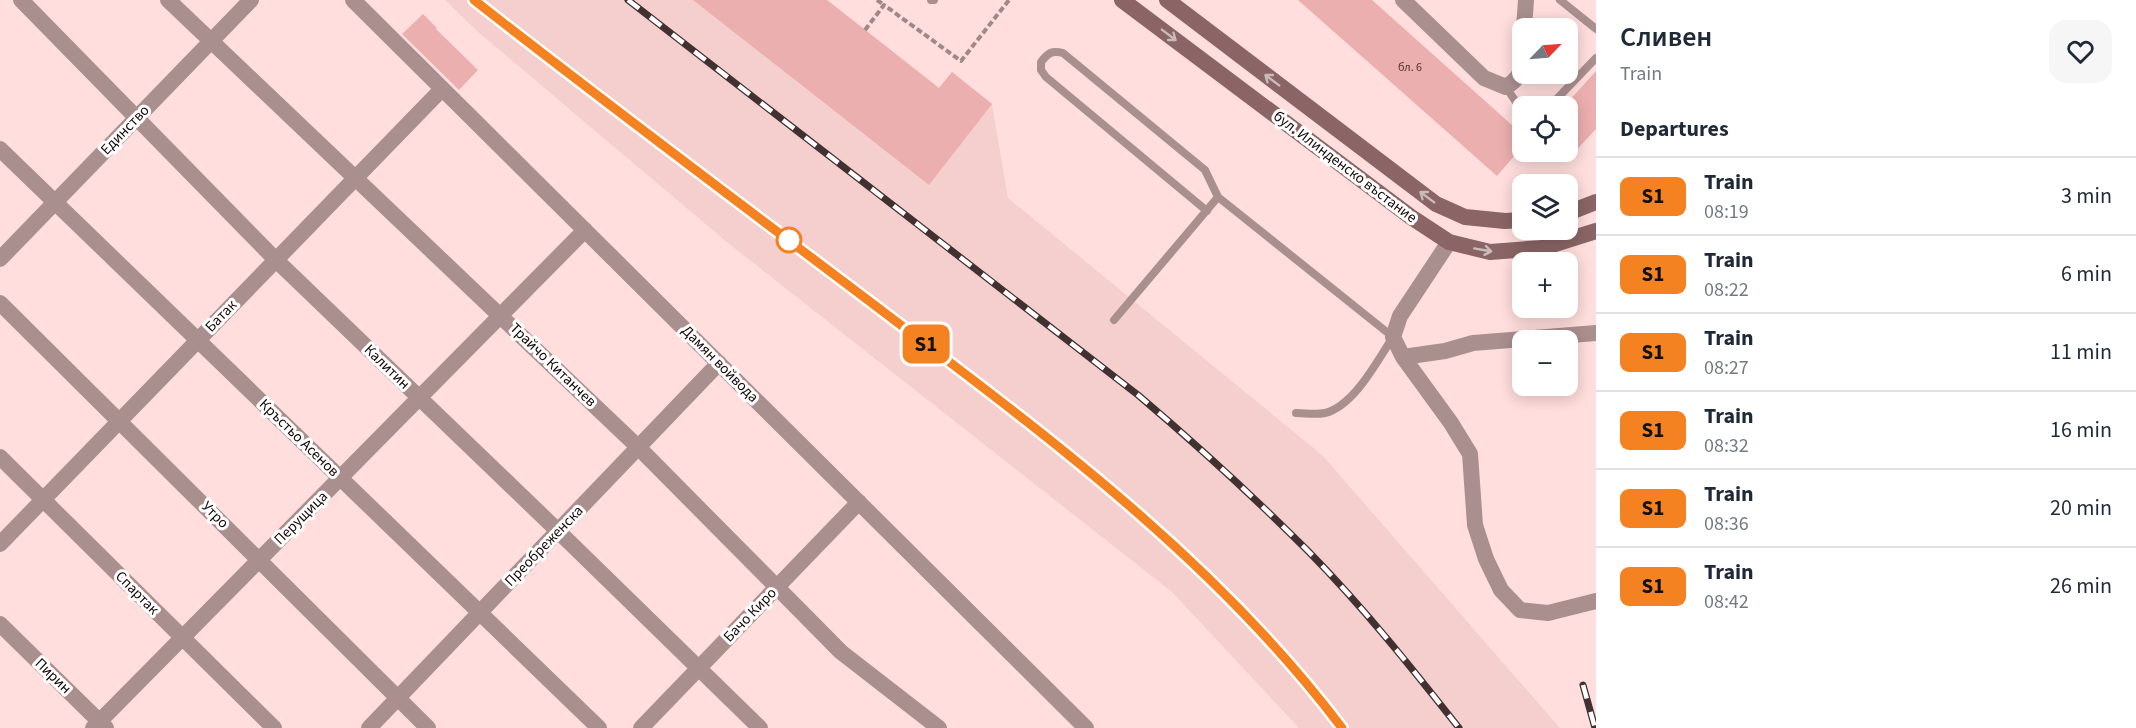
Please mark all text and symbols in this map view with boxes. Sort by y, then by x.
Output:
text: Сливен [1620,17,1712,57]
north arrow [1512,18,1578,84]
map controls [1512,18,1578,396]
button: heart [2049,20,2112,83]
one-way arrow [1160,29,1176,41]
house number: бл. 6 [1398,59,1422,76]
text: Train [1620,60,1662,88]
one-way arrow [1264,73,1280,86]
button: locate [1512,96,1578,162]
street label: Единство [96,100,154,160]
street label: бул. Илинденско въстание [1269,106,1421,228]
text: Departures [1620,113,1729,145]
text: Train [1704,166,1754,198]
button: layers [1512,174,1578,240]
text: 3 min [2061,180,2112,212]
text: S1 [1642,181,1664,211]
one-way arrow [1420,191,1436,204]
text: 08:19 [1704,198,1749,226]
unlabelled marker [776,227,802,253]
text: Train [1704,244,1754,276]
one-way arrow [1473,245,1493,256]
button: + [1512,252,1578,318]
text: 6 min [2061,258,2112,290]
text: S1 [1642,259,1664,289]
text: 08:22 [1704,276,1749,304]
street label: Батак [200,295,242,337]
street label: Трайчо Китанчев [505,318,601,412]
street label: Дамян войвода [677,321,763,407]
text: Train [1704,322,1754,354]
line badge: S1 [899,324,953,364]
text: S1 [915,329,937,359]
button: − [1512,330,1578,396]
text: 11 min [2050,336,2112,368]
text: S1 [1642,337,1664,367]
street label: Калитин [359,340,415,394]
text: 08:27 [1704,354,1749,382]
street label: Кръстьо Асенов [254,394,344,482]
text: Train [1704,400,1754,432]
text: 16 min [2050,414,2112,446]
text: S1 [1642,415,1664,445]
text: 08:32 [1704,432,1749,460]
text: Train [1704,478,1754,510]
street label: Перущица [269,486,333,550]
text: 20 min [2050,492,2112,524]
text: S1 [1642,493,1664,523]
street label: Утро [197,497,233,533]
street label: Преобреженска [500,501,588,591]
text: 08:36 [1704,510,1749,538]
text: Train [1704,556,1754,588]
street label: Спартак [110,566,164,620]
text: 26 min [2050,570,2112,602]
text: S1 [1642,571,1664,601]
street label: Бачо Киро [719,583,781,647]
text: 08:42 [1704,588,1749,616]
street label: Пирин [30,653,76,699]

